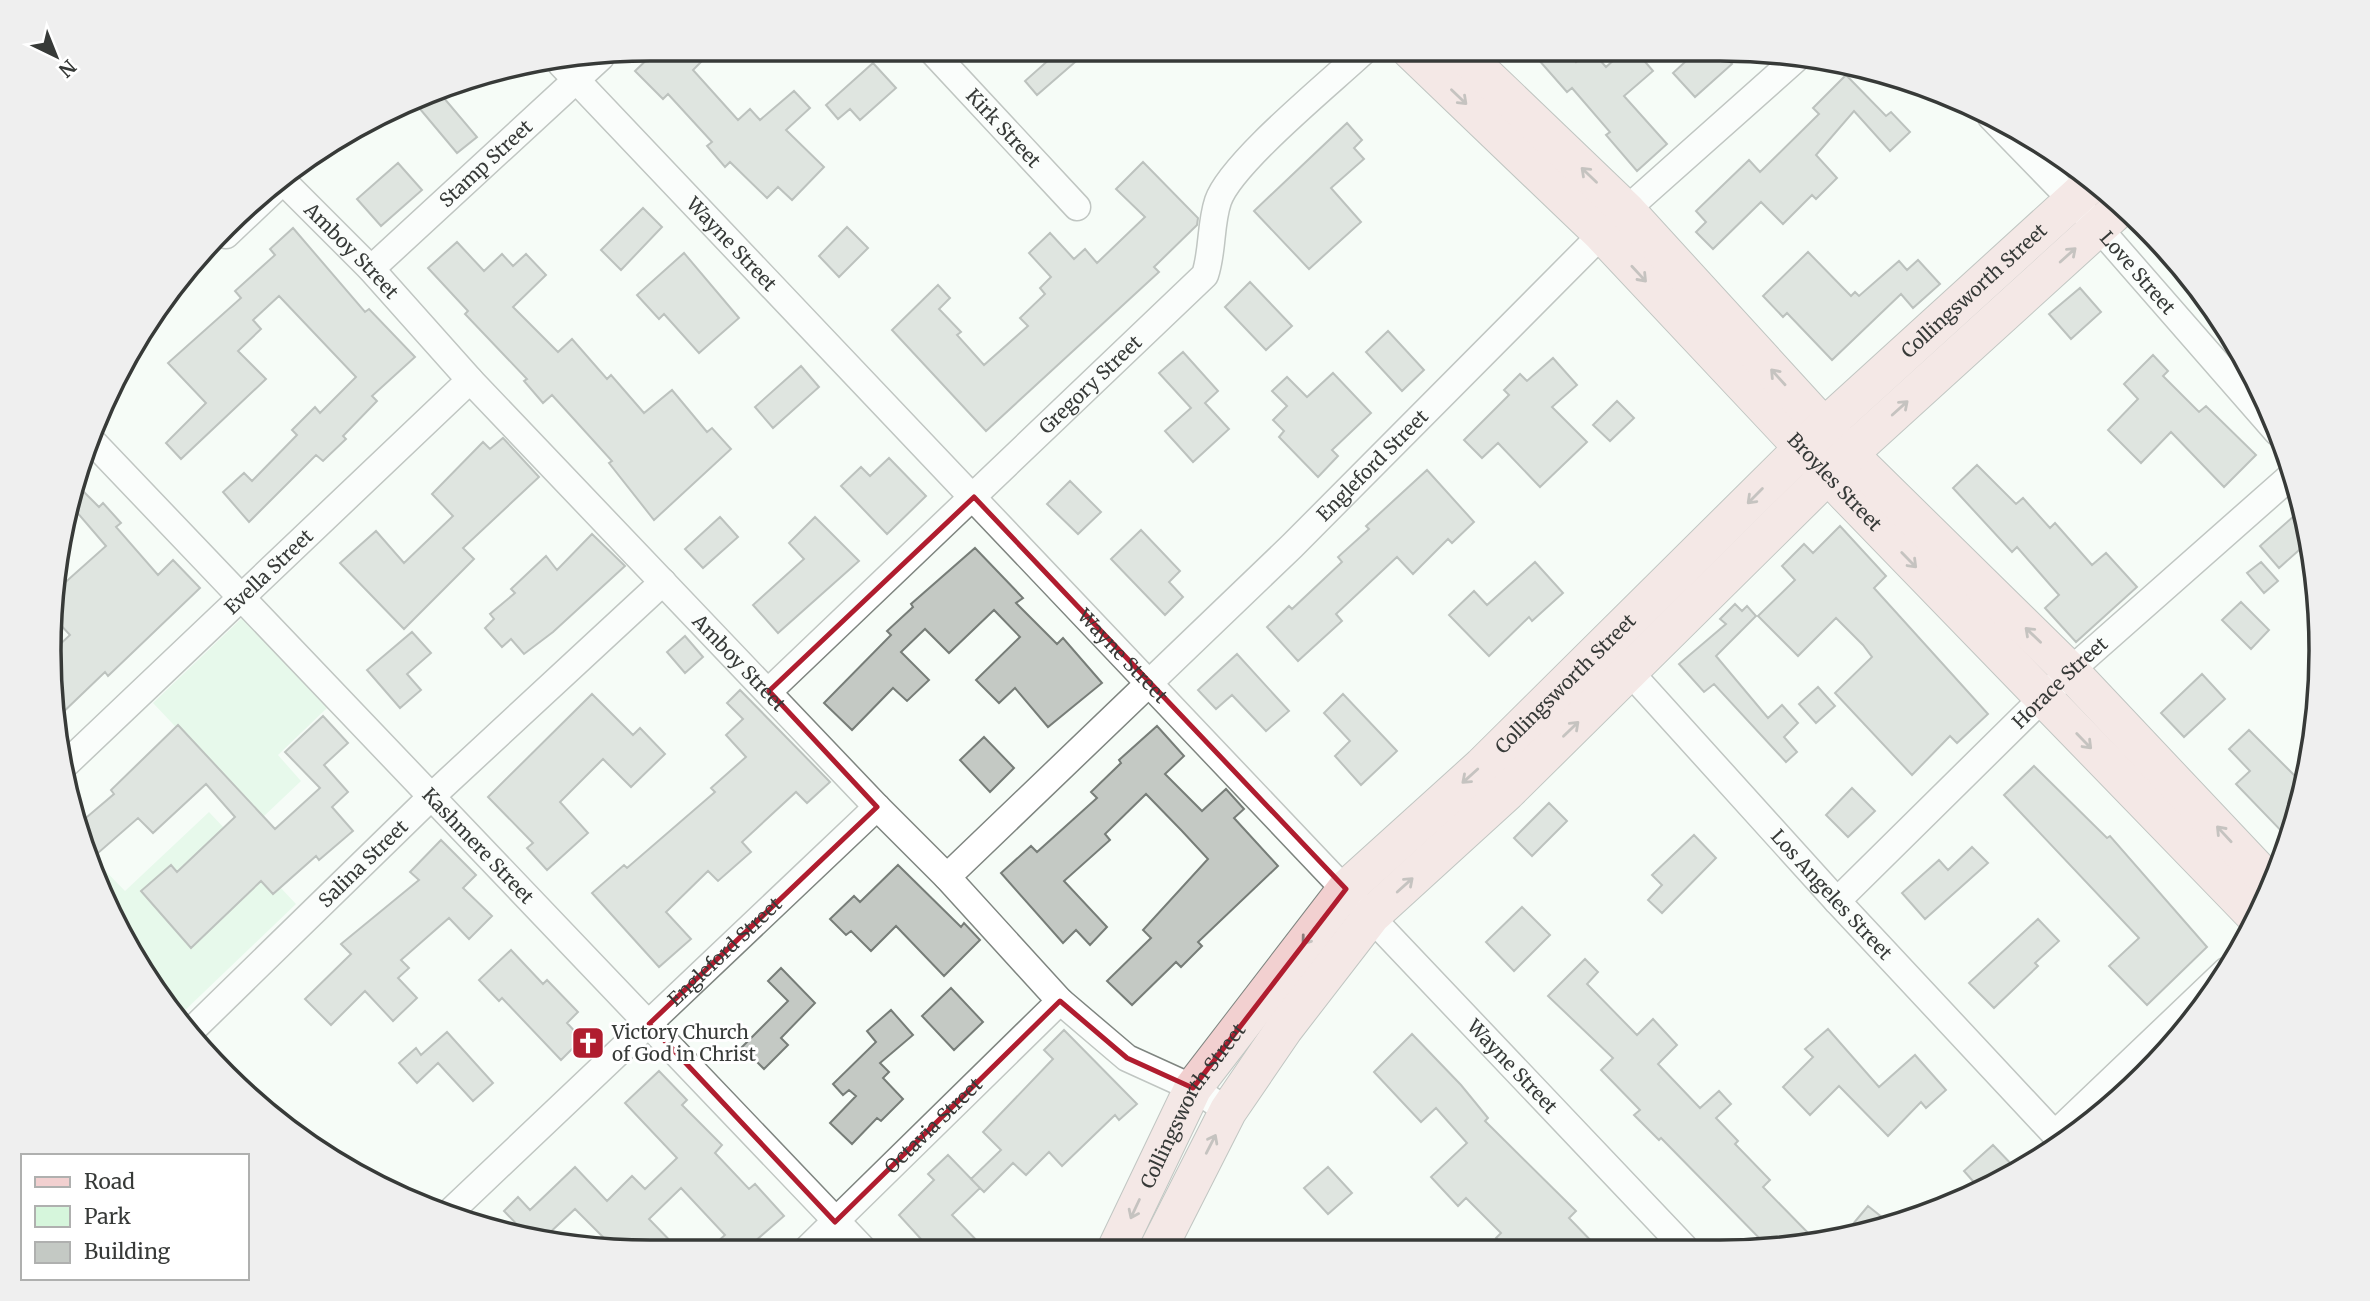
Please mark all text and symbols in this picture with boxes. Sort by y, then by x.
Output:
north arrow [21,21,91,91]
text: N [54,55,81,82]
street label: Kirk Street [961,84,1046,173]
one-way arrow [1450,89,1467,106]
street label: Stamp Street [434,114,538,212]
one-way arrow [1581,166,1598,183]
street label: Wayne Street [681,191,782,296]
street label: Amboy Street [299,197,404,304]
street label: Collingsworth Street [1896,218,2052,363]
street label: Love Street [2095,226,2181,320]
one-way arrow [2059,247,2077,263]
one-way arrow [1631,265,1647,283]
street label: Gregory Street [1034,330,1147,439]
one-way arrow [1770,368,1786,386]
one-way arrow [1891,400,1908,417]
street label: Engleford Street [1312,404,1433,526]
street label: Broyles Street [1783,428,1888,536]
one-way arrow [1746,488,1763,505]
street label: Evella Street [219,523,318,619]
one-way arrow [1901,551,1917,569]
street label: Wayne Street [1072,603,1173,708]
street label: Collingsworth Street [1490,608,1641,758]
street label: Amboy Street [687,609,792,717]
one-way arrow [2024,626,2041,643]
street label: Horace Street [2007,631,2113,734]
one-way arrow [1563,721,1580,738]
one-way arrow [2075,733,2092,750]
one-way arrow [1461,768,1479,784]
street label: Kashmere Street [417,783,539,909]
street label: Salina Street [313,814,413,912]
street label: Los Angeles Street [1766,824,1898,965]
one-way arrow [2216,825,2232,843]
one-way arrow [1396,877,1414,893]
street label: Engleford Street [663,891,787,1011]
one-way arrow [1302,926,1317,945]
street label: Wayne Street [1462,1014,1563,1119]
street label: Collingsworth Street [1135,1018,1251,1192]
place label: Victory Church of God in Christ [611,1020,757,1066]
church icon: Victory Church of God in Christ [569,1024,607,1062]
street label: Octavia Street [879,1072,987,1179]
one-way arrow [1204,1134,1218,1155]
legend [21,1154,248,1280]
text: Road [84,1168,135,1195]
one-way arrow [1128,1198,1141,1219]
text: Park [84,1203,131,1230]
text: Building [84,1238,171,1265]

